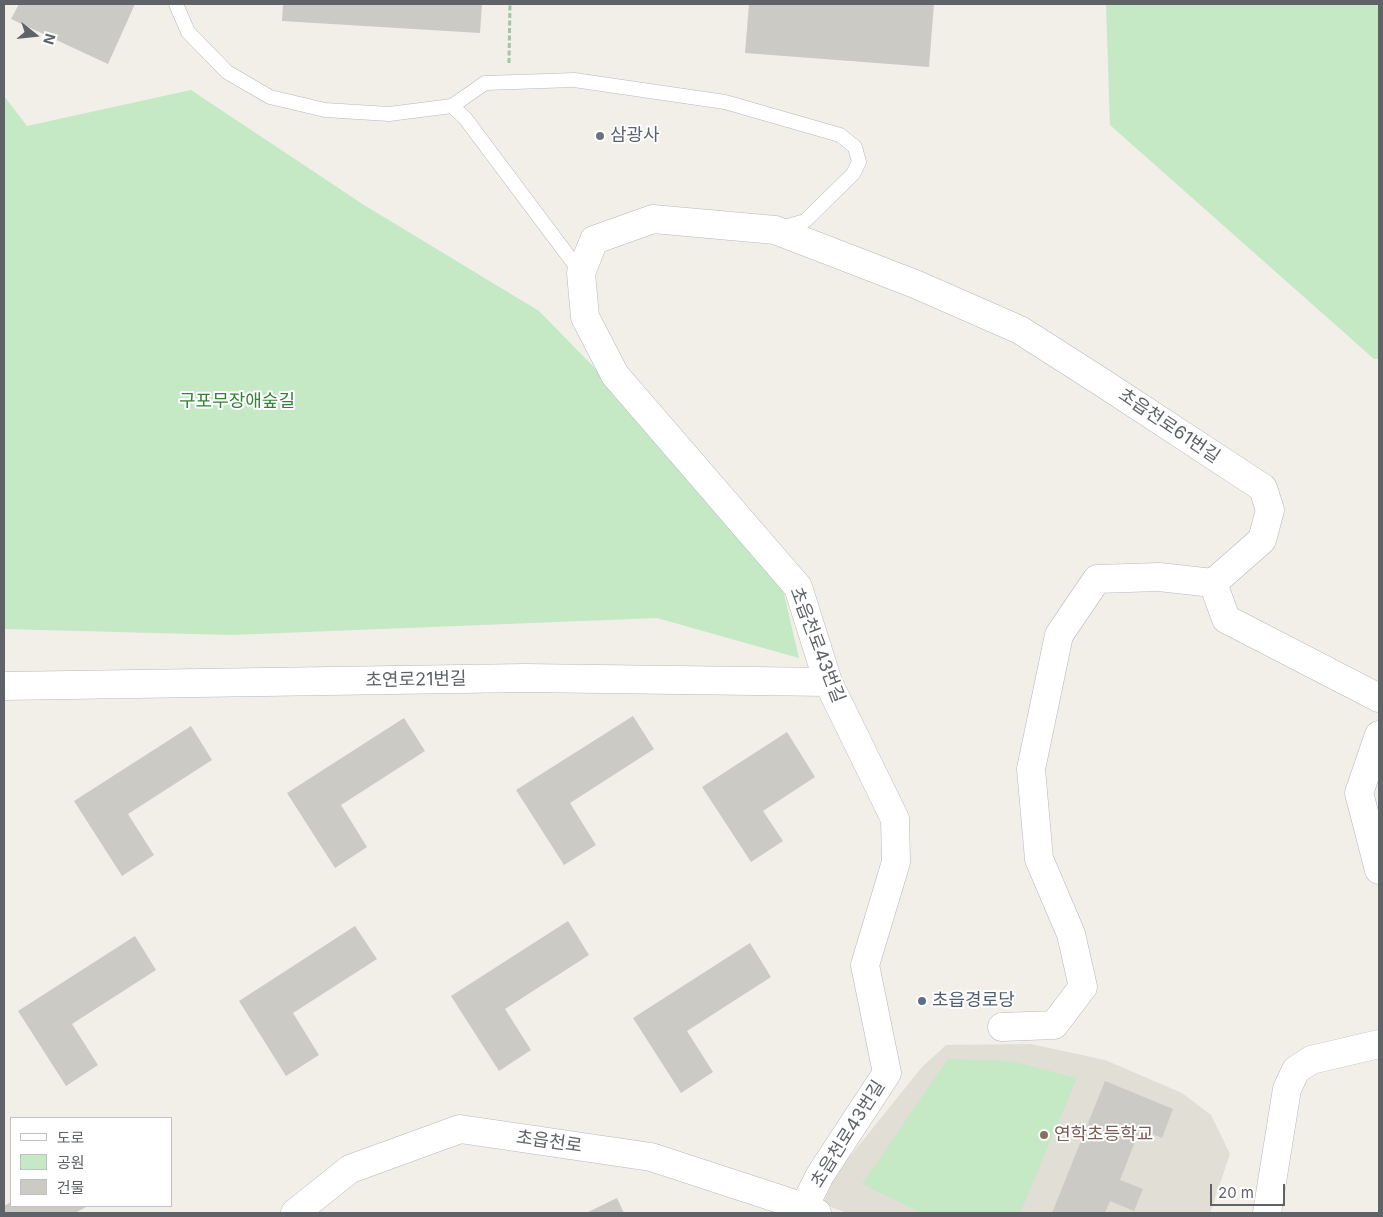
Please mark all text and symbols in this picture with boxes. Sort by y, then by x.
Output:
north arrow [10,10,60,60]
text: N [40,32,60,47]
place label: 삼광사 [610,125,660,147]
marker: 삼광사 [594,130,606,142]
street label: 초읍천로61번길 [1114,384,1224,468]
park label: 구포무장애숲길 [179,391,295,413]
street label: 초읍천로43번길 [785,584,849,706]
street label: 초연로21번길 [365,668,467,692]
place label: 초읍경로당 [932,990,1015,1012]
marker: 초읍경로당 [916,995,928,1007]
street label: 초읍천로43번길 [806,1077,890,1191]
legend [10,1117,172,1207]
place label: 연학초등학교 [1054,1124,1153,1146]
street label: 초읍천로 [515,1127,583,1157]
text: 도로 [57,1128,85,1147]
marker: 연학초등학교 [1038,1129,1050,1141]
text: 공원 [57,1153,85,1172]
scale bar [1213,1174,1288,1206]
text: 건물 [57,1178,85,1197]
text: 20 m [1218,1183,1254,1202]

